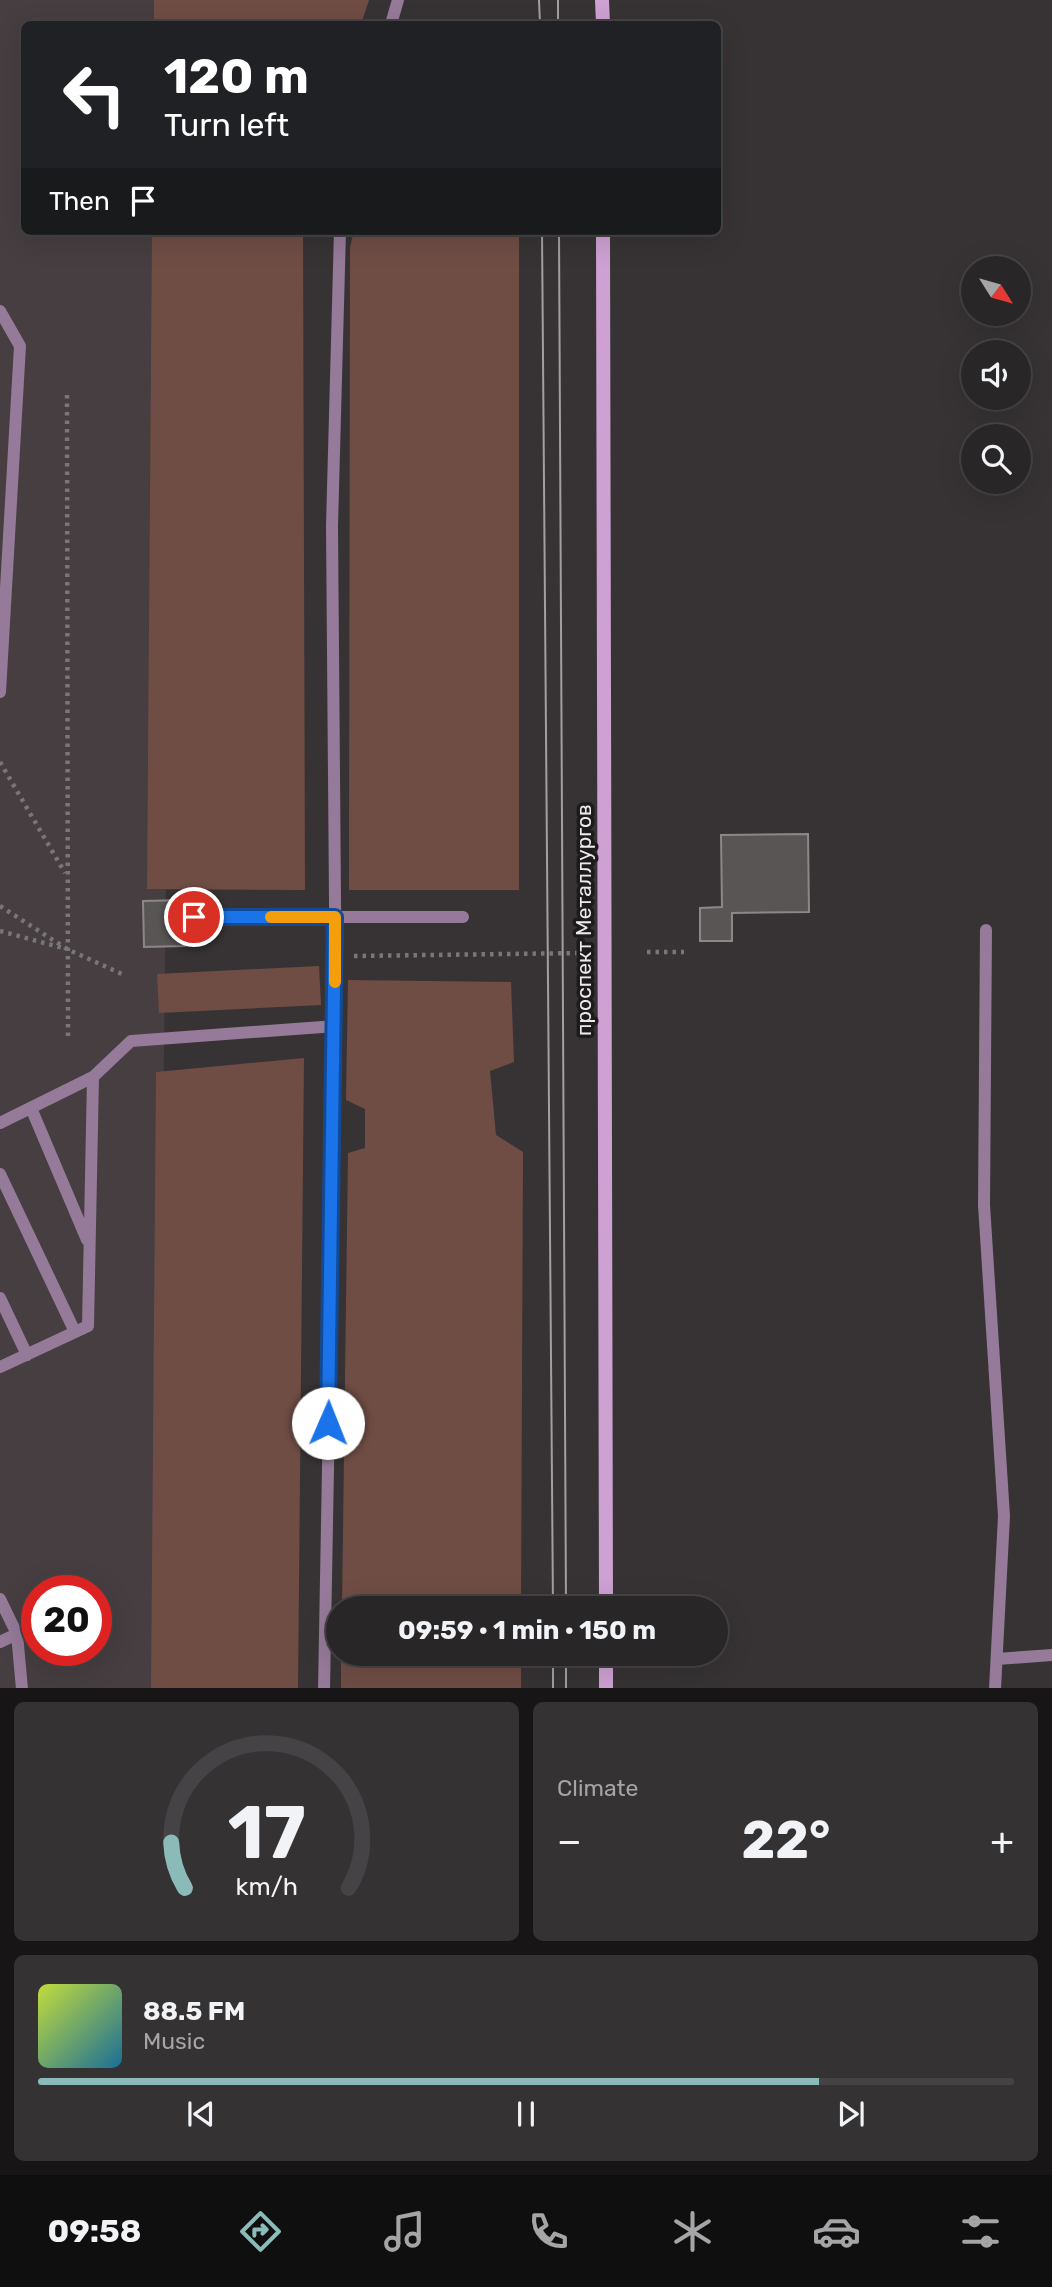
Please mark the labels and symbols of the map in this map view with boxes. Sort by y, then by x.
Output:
north arrow [961,256,1031,326]
street label: проспект Металлургов [571,804,596,1036]
pin [164,887,224,947]
position arrow [291,1386,365,1460]
speed limit sign: 20 [21,1575,112,1666]

